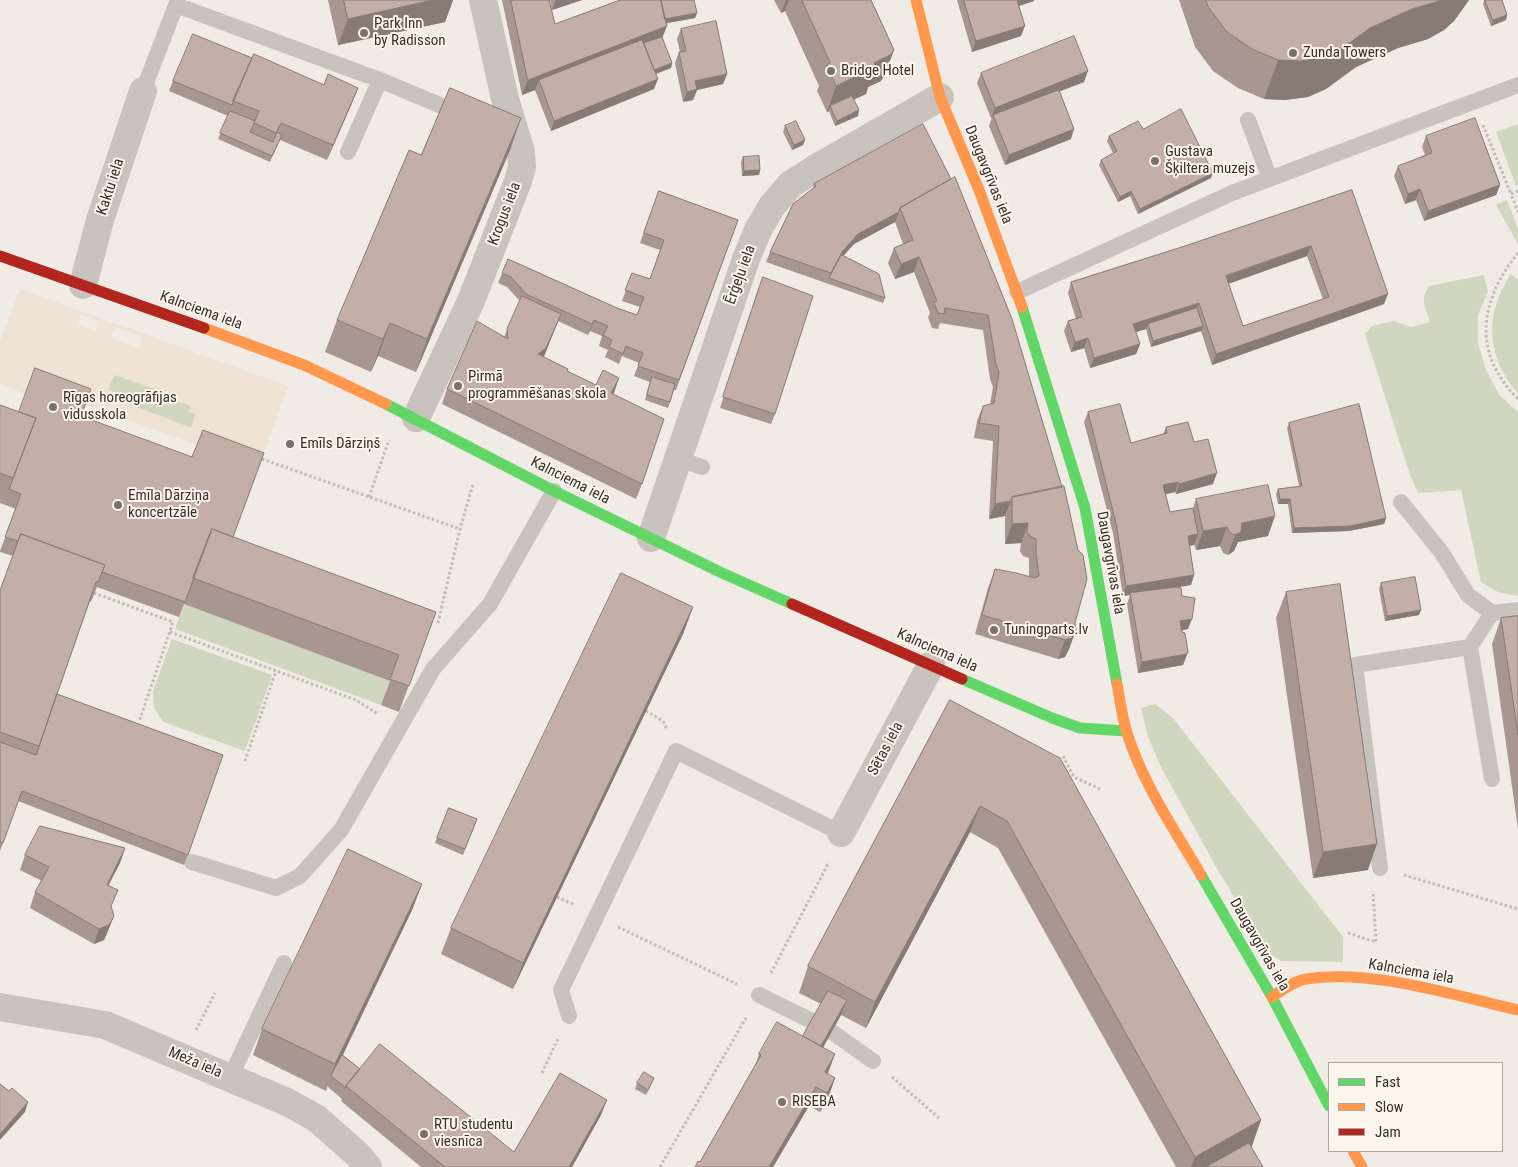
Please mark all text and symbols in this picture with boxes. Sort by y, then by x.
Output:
place label: Park Inn by Radisson [374,15,446,50]
marker: Park Inn by Radisson [358,27,370,39]
place label: Zunda Towers [1303,44,1386,62]
marker: Zunda Towers [1287,47,1299,59]
place label: Bridge Hotel [841,62,914,80]
marker: Bridge Hotel [825,65,837,77]
street label: Daugavgrīvas iela [960,123,1016,227]
place label: Gustava Šķiltera muzejs [1165,143,1255,178]
marker: Gustava Šķiltera muzejs [1149,155,1161,167]
street label: Kaktu iela [93,156,129,218]
street label: Krogus iela [485,180,525,248]
street label: Ērģeļu iela [722,243,760,307]
street label: Kalnciema iela [157,288,245,334]
place label: Pirmā programmēšanas skola [468,368,606,403]
marker: Pirmā programmēšanas skola [452,380,464,392]
place label: Rīgas horeogrāfijas vidusskola [63,389,177,424]
marker: Rīgas horeogrāfijas vidusskola [47,401,59,413]
place label: Emīls Dārziņš [300,435,380,453]
marker: Emīls Dārziņš [284,438,296,450]
street label: Kalnciema iela [527,453,613,509]
place label: Emīla Dārziņa koncertzāle [128,487,209,522]
marker: Emīla Dārziņa koncertzāle [112,499,124,511]
street label: Daugavgrīvas iela [1092,510,1128,616]
place label: Tuningparts.lv [1004,621,1088,639]
marker: Tuningparts.lv [988,624,1000,636]
street label: Kalnciema iela [894,625,980,677]
street label: Sētas iela [864,719,908,779]
street label: Daugavgrīvas iela [1225,895,1293,995]
street label: Kalnciema iela [1367,956,1455,988]
street label: Meža iela [165,1044,225,1082]
legend [1328,1062,1503,1152]
text: Fast [1375,1073,1400,1091]
place label: RISEBA [792,1093,836,1111]
marker: RISEBA [776,1096,788,1108]
text: Slow [1375,1098,1404,1116]
place label: RTU studentu viesnīca [434,1116,513,1151]
text: Jam [1375,1123,1401,1141]
marker: RTU studentu viesnīca [418,1128,430,1140]

